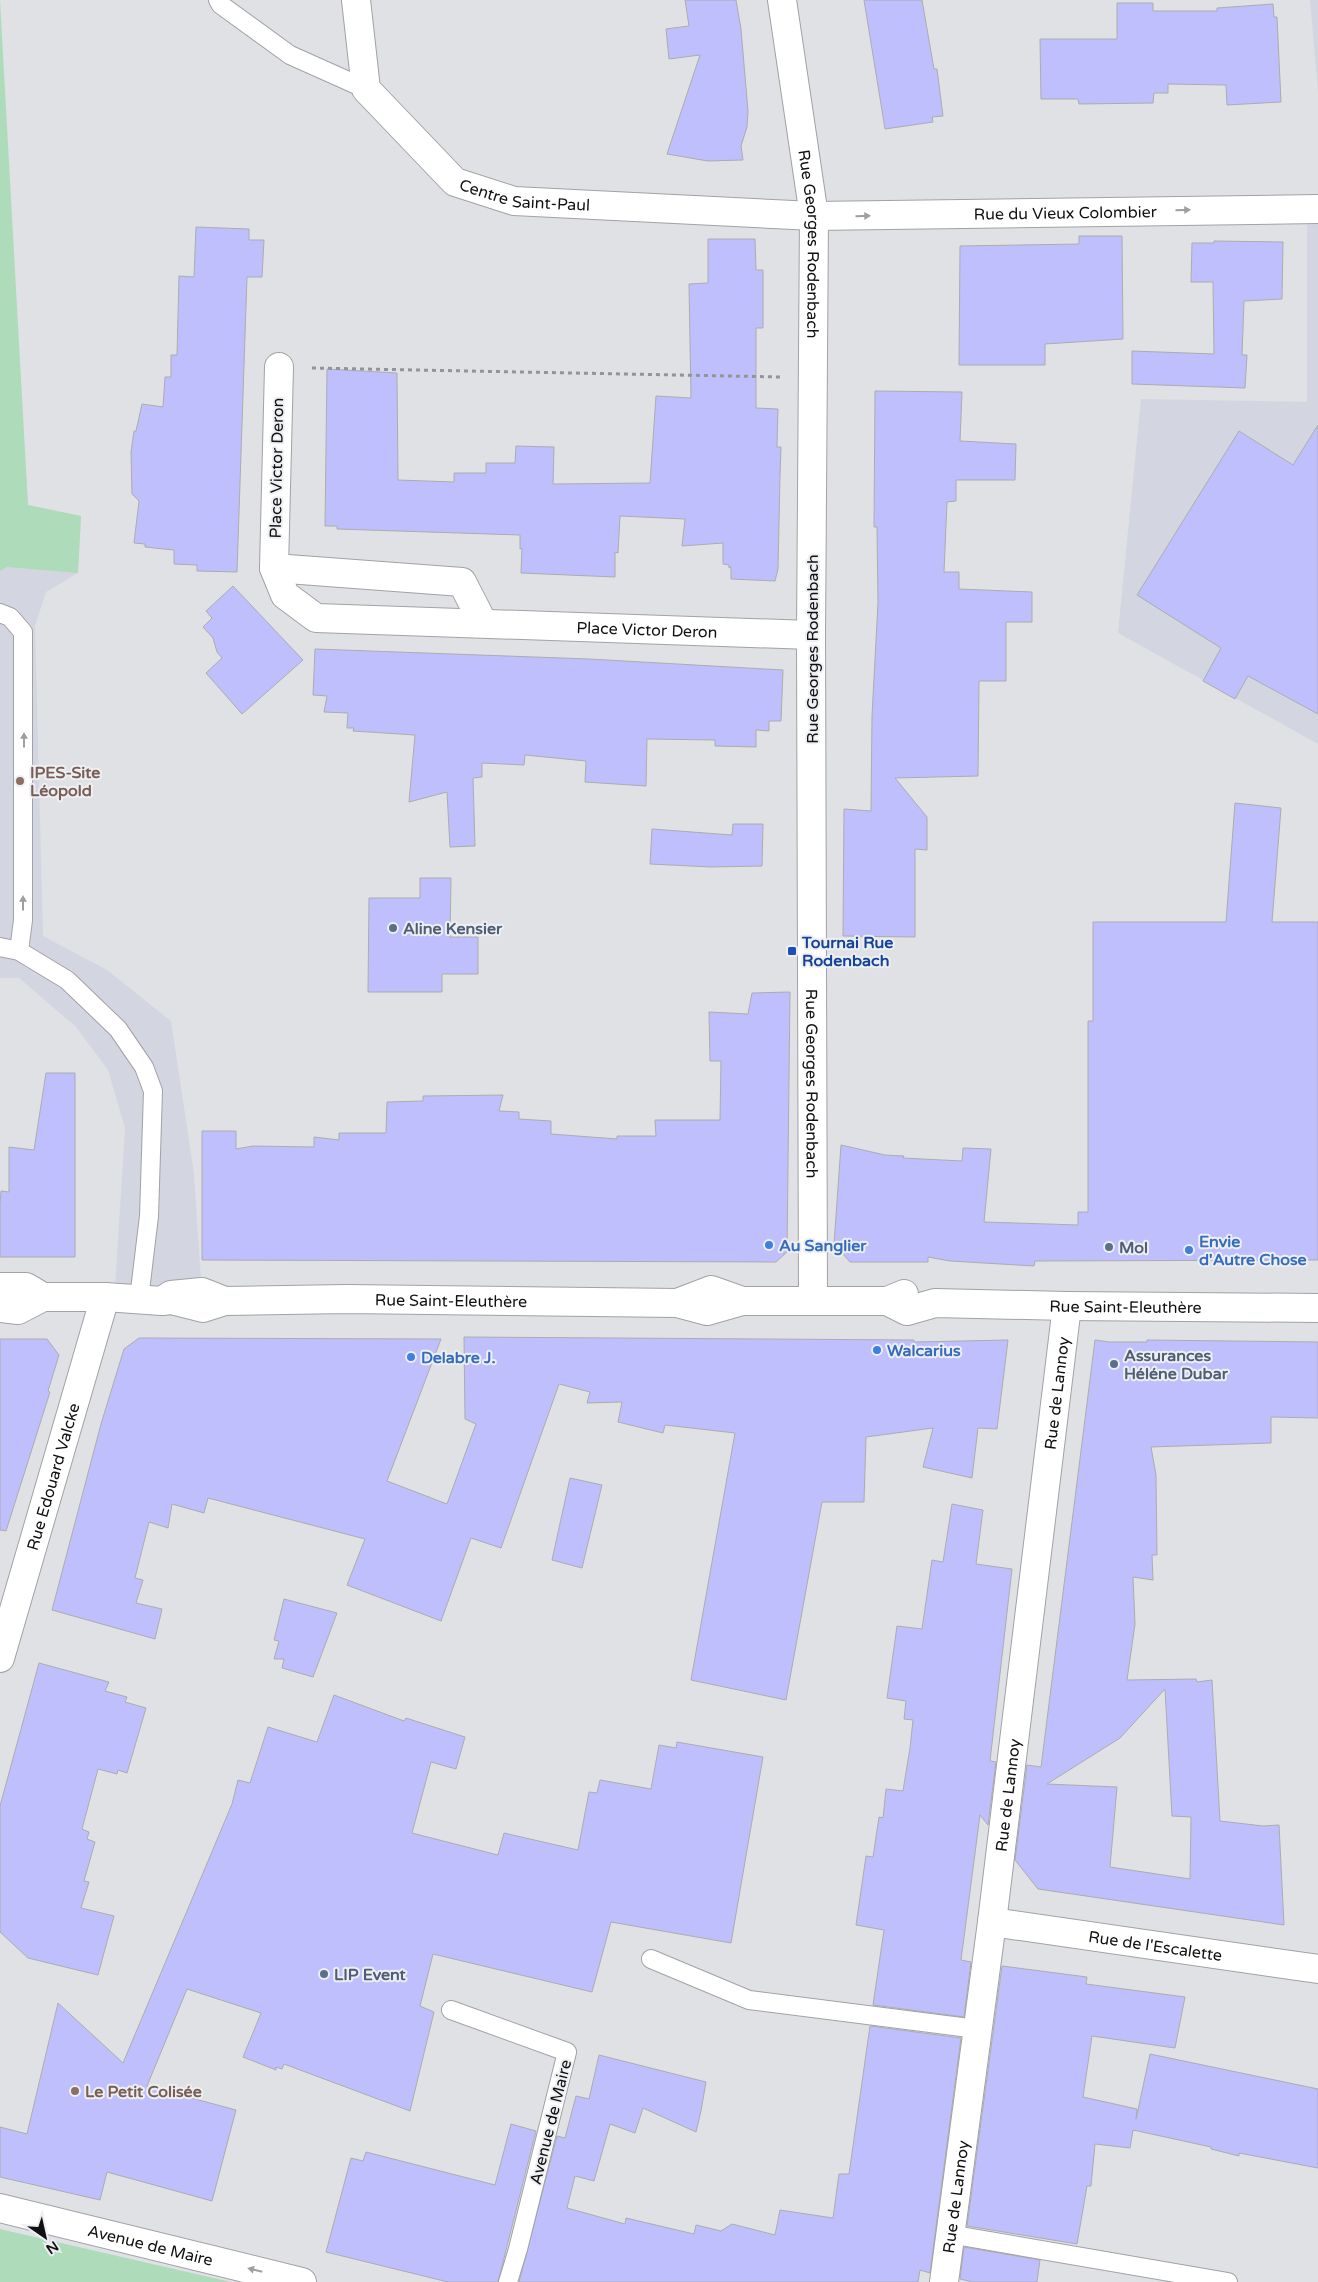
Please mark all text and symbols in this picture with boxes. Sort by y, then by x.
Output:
street label: Rue Georges Rodenbach [793,148,823,339]
street label: Centre Saint-Paul [457,175,591,216]
street label: Rue du Vieux Colombier [974,202,1158,225]
one-way arrow [1175,206,1191,214]
one-way arrow [855,211,871,219]
street label: Place Victor Deron [266,397,288,539]
street label: Rue Georges Rodenbach [803,554,823,744]
street label: Place Victor Deron [576,618,718,643]
one-way arrow [20,732,28,748]
place label: IPES-Site Léopold [30,763,100,801]
marker: IPES-Site Léopold [14,775,26,787]
one-way arrow [19,895,27,911]
place label: Aline Kensier [403,919,503,939]
marker: Aline Kensier [387,922,399,934]
place label: Tournai Rue Rodenbach [801,933,893,971]
marker: Tournai Rue Rodenbach [786,945,798,957]
street label: Rue Georges Rodenbach [801,989,822,1179]
place label: Envie d'Autre Chose [1199,1232,1307,1270]
place label: Au Sanglier [779,1236,867,1256]
place label: Mol [1119,1238,1148,1258]
marker: Au Sanglier [763,1239,775,1251]
marker: Mol [1103,1241,1115,1253]
marker: Envie d'Autre Chose [1183,1244,1195,1256]
street label: Rue Saint-Eleuthère [375,1290,527,1312]
street label: Rue Saint-Eleuthère [1049,1297,1202,1318]
street label: Rue de Lannoy [1041,1335,1074,1451]
place label: Walcarius [887,1341,961,1361]
marker: Walcarius [871,1344,883,1356]
place label: Assurances Héléne Dubar [1124,1346,1229,1384]
place label: Delabre J. [421,1348,496,1368]
marker: Delabre J. [405,1351,417,1363]
marker: Assurances Héléne Dubar [1108,1358,1120,1370]
street label: Rue Edouard Valcke [23,1401,85,1553]
street label: Rue de Lannoy [992,1737,1025,1853]
street label: Rue de l'Escalette [1087,1927,1223,1966]
place label: LIP Event [334,1965,407,1985]
marker: LIP Event [318,1968,330,1980]
street label: Avenue de Maire [526,2058,576,2187]
place label: Le Petit Colisée [85,2082,202,2102]
marker: Le Petit Colisée [69,2085,81,2097]
street label: Rue de Lannoy [939,2139,974,2255]
north arrow [20,2212,70,2262]
street label: Avenue de Maire [86,2221,215,2271]
text: N [43,2237,61,2258]
one-way arrow [247,2266,262,2274]

